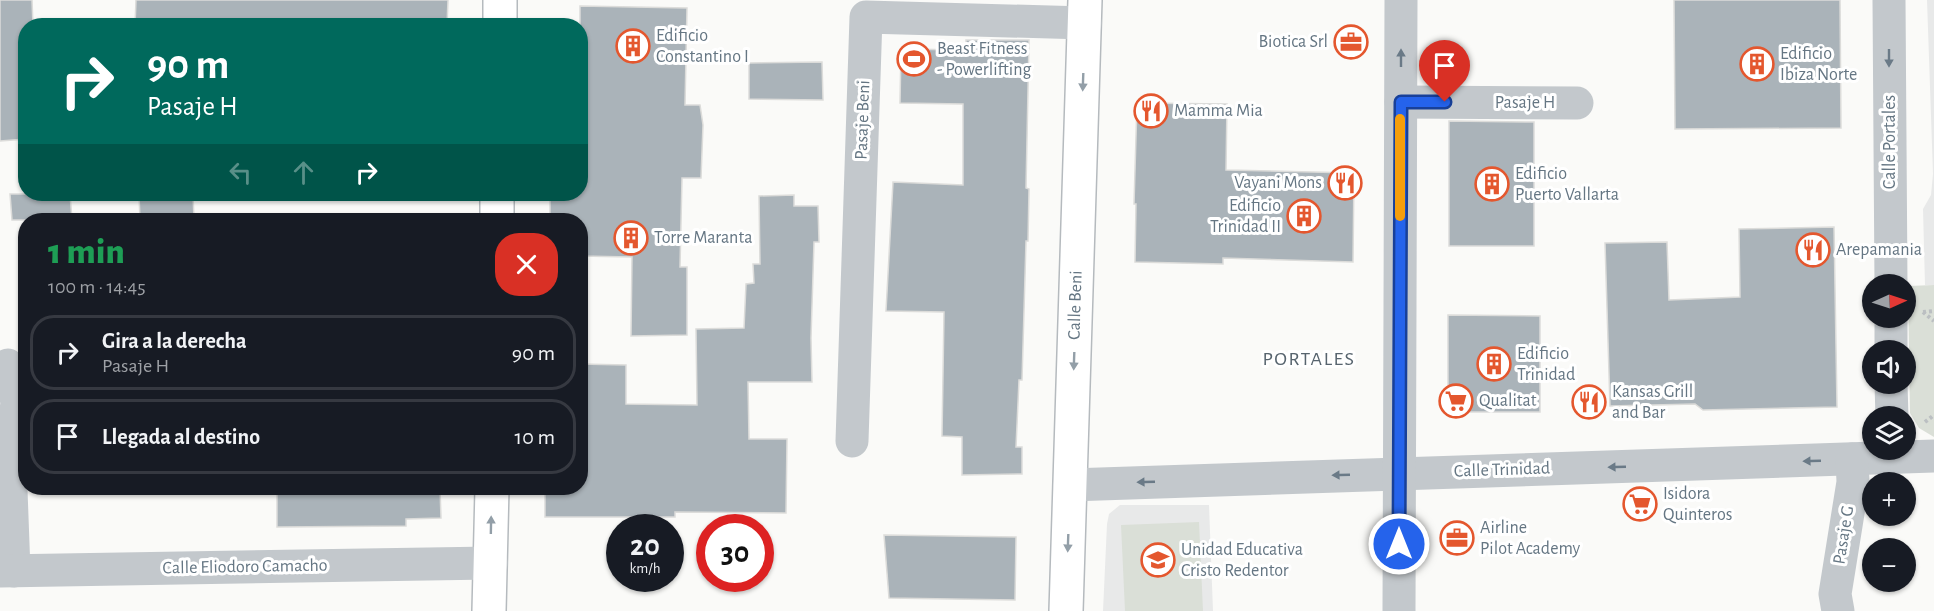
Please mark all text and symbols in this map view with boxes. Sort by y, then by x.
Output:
office icon: Biotica Srl [1333,24,1369,60]
place label: Edificio Constantino I [656,27,749,66]
building icon: Edificio Constantino I [615,28,651,64]
place label: Biotica Srl [1258,33,1328,51]
place label: Beast Fitness - Powerlifting [937,40,1031,79]
pin [1419,40,1470,102]
sports icon: Beast Fitness - Powerlifting [896,41,932,77]
icon: right [48,42,126,120]
text: 90 m [147,44,229,86]
place label: Edificio Ibiza Norte [1780,45,1857,84]
building icon: Edificio Ibiza Norte [1739,46,1775,82]
one-way arrow [1396,48,1406,67]
icon: arrive [1428,49,1461,82]
one-way arrow [1884,49,1894,68]
one-way arrow [1078,72,1087,91]
street label: Pasaje Beni [853,80,873,160]
text: Pasaje H [147,93,238,120]
restaurant icon: Mamma Mia [1133,93,1169,129]
street label: Pasaje H [1495,94,1555,112]
street label: Calle Portales [1881,95,1899,189]
place label: Mamma Mia [1174,102,1263,120]
icon: left [224,156,257,189]
icon: ahead [287,156,320,189]
icon: right [350,156,383,189]
restaurant icon: Vayani Mons [1327,165,1363,201]
place label: Edificio Puerto Vallarta [1515,165,1619,204]
building icon: Edificio Puerto Vallarta [1474,166,1510,202]
place label: Vayani Mons [1234,174,1322,192]
place label: Edificio Trinidad II [1210,197,1281,236]
building icon: Edificio Trinidad II [1286,198,1322,234]
building icon: Torre Maranta [613,220,649,256]
place label: Torre Maranta [654,229,752,247]
restaurant icon: Arepamania [1795,232,1831,268]
button: close [495,233,558,296]
text: 1 min [48,234,125,270]
place label: Arepamania [1836,241,1922,259]
street label: Calle Beni [1065,270,1086,340]
north arrow [1862,274,1916,328]
map controls [1862,274,1916,592]
text: 100 m · 14:45 [48,277,146,297]
text: Gira a la derecha [102,330,247,352]
icon: right [51,336,84,369]
button: sound [1862,340,1916,394]
text: 90 m [512,342,555,364]
place label: Edificio Trinidad [1517,345,1575,384]
building icon: Edificio Trinidad [1476,346,1512,382]
district label: PORTALES [1262,349,1356,369]
one-way arrow [1069,351,1079,370]
text: Pasaje H [102,356,169,376]
supermarket icon: Qualitat [1438,383,1474,419]
place label: Kansas Grill and Bar [1612,383,1693,422]
restaurant icon: Kansas Grill and Bar [1571,384,1607,420]
place label: Qualitat [1479,392,1537,410]
button: layers [1862,406,1916,460]
icon: arrive [51,420,84,453]
text: Llegada al destino [102,426,260,448]
text: 10 m [515,426,555,448]
one-way arrow [1803,456,1822,465]
street label: Calle Trinidad [1454,459,1550,481]
one-way arrow [1608,462,1627,471]
one-way arrow [1332,471,1351,480]
button: + [1862,472,1916,526]
one-way arrow [1137,478,1156,487]
place label: Isidora Quinteros [1663,485,1732,524]
supermarket icon: Isidora Quinteros [1622,486,1658,522]
street label: Pasaje G [1830,504,1858,566]
position arrow [1367,512,1431,576]
speed limit sign: 30 [696,514,774,592]
one-way arrow [486,516,496,535]
place label: Airline Pilot Academy [1480,519,1581,558]
office icon: Airline Pilot Academy [1439,520,1475,556]
text: 20 [630,531,660,561]
one-way arrow [1064,534,1073,553]
button: − [1862,538,1916,592]
place label: Unidad Educativa Cristo Redentor [1181,541,1303,580]
school or university icon: Unidad Educativa Cristo Redentor [1140,542,1176,578]
street label: Calle Eliodoro Camacho [162,557,328,577]
text: km/h [630,561,660,576]

